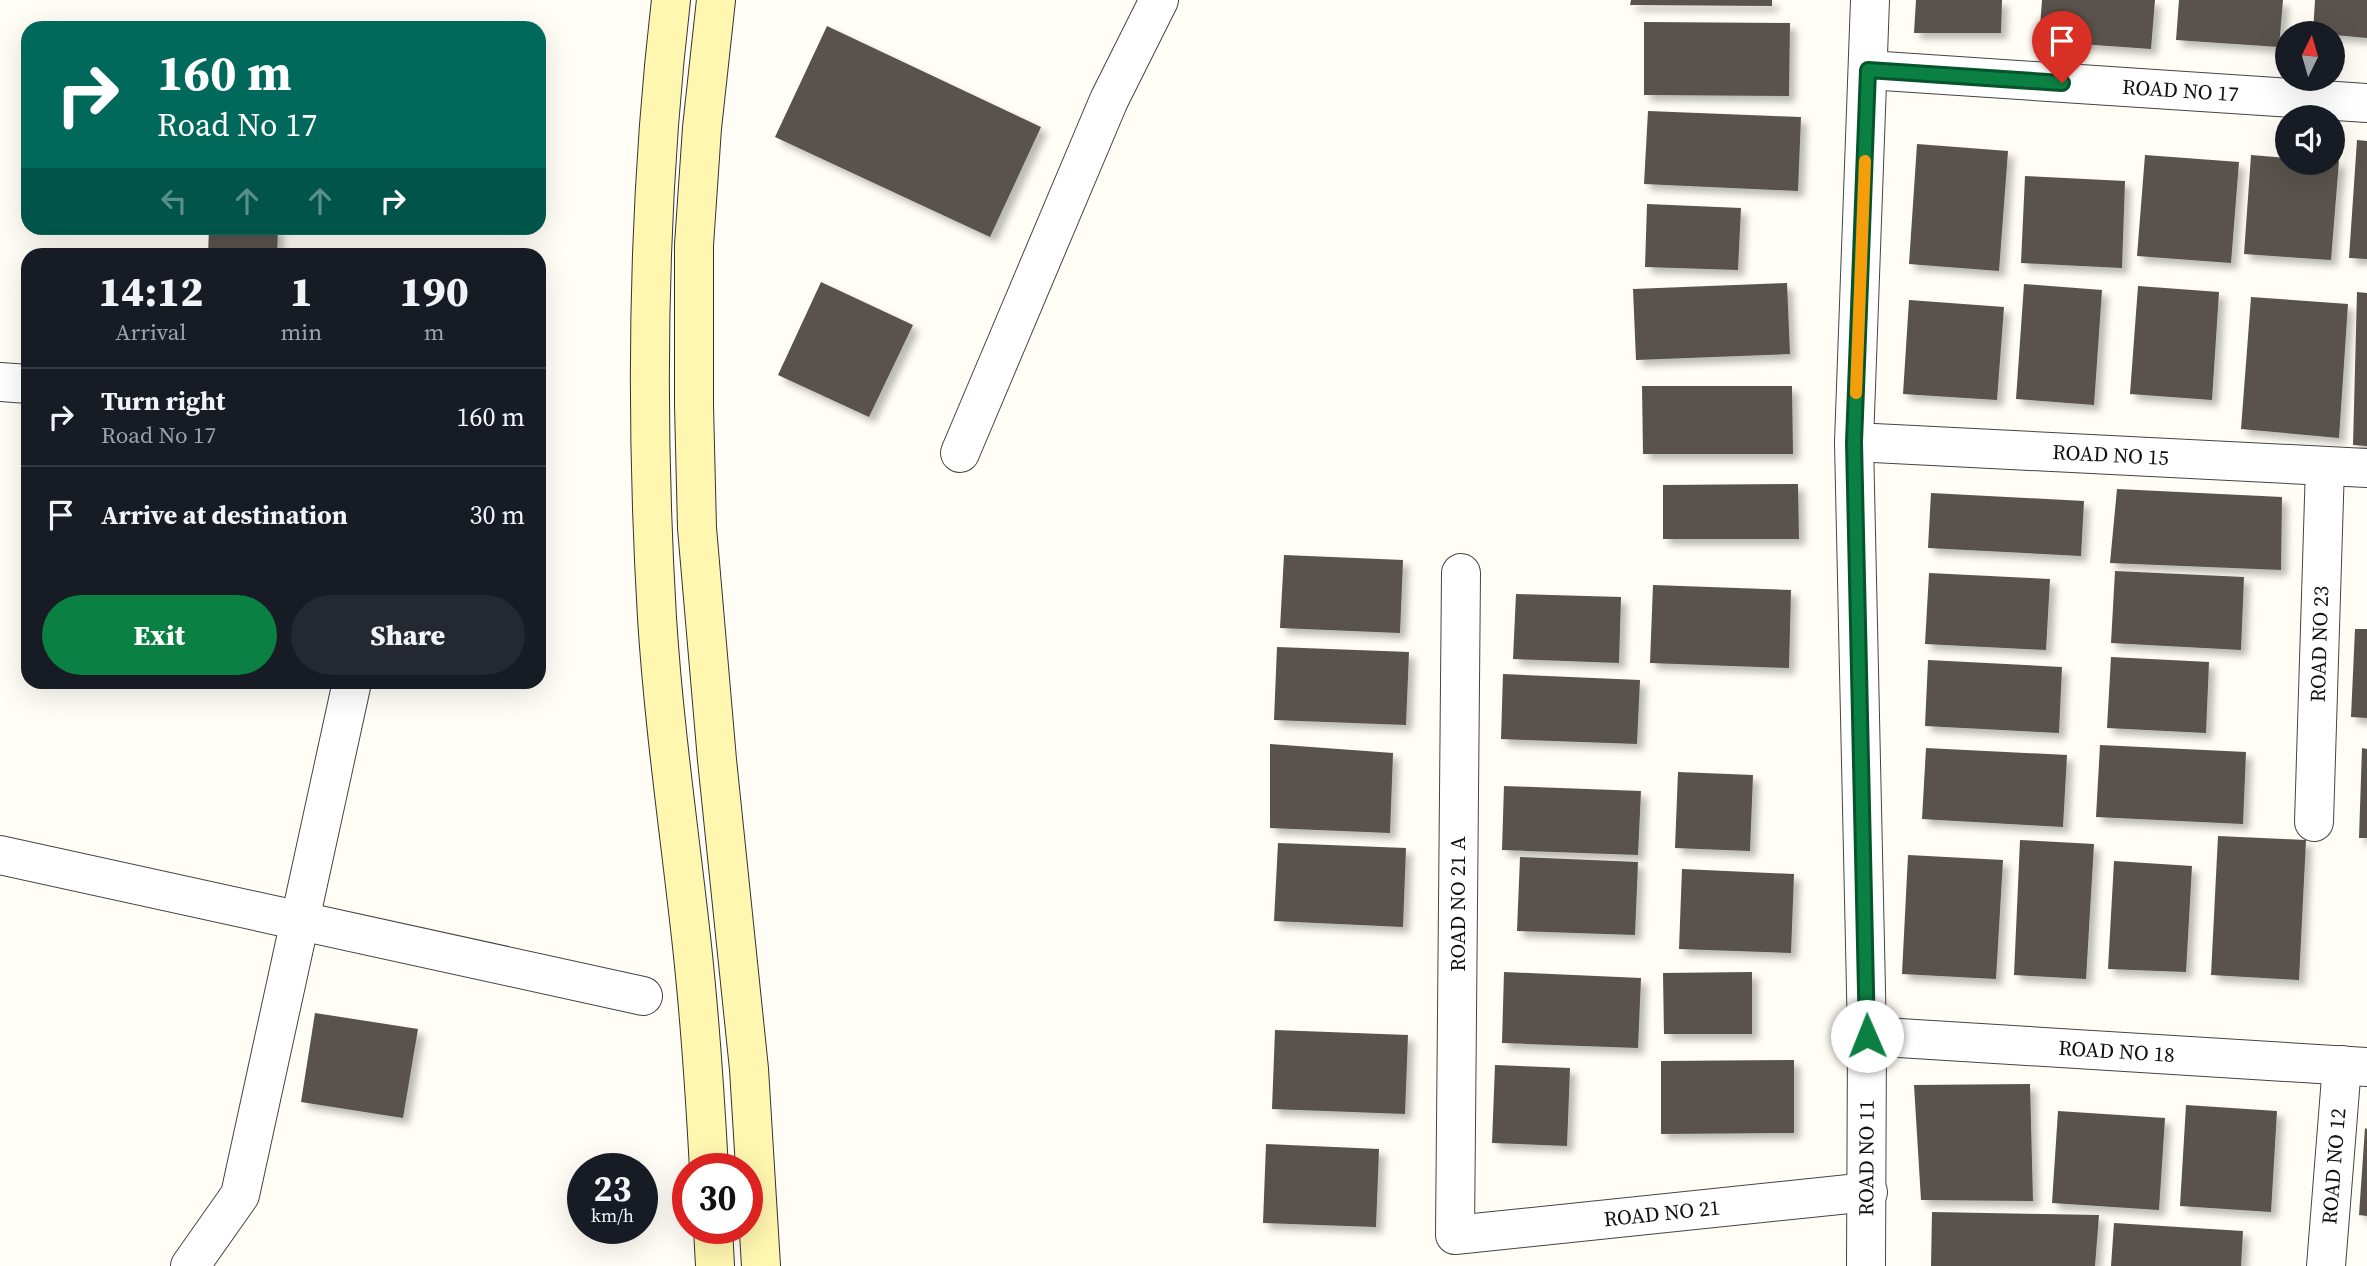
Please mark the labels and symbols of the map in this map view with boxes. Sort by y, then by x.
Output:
pin [2032,11,2092,83]
north arrow [2275,21,2345,91]
street label: ROAD NO 17 [2121,72,2239,108]
street label: ROAD NO 15 [2052,437,2170,472]
street label: ROAD NO 23 [2303,585,2335,703]
street label: ROAD NO 21 A [1443,836,1472,972]
position arrow [1830,999,1904,1073]
street label: ROAD NO 18 [2057,1033,2176,1069]
street label: ROAD NO 11 [1851,1100,1881,1216]
street label: ROAD NO 12 [2314,1107,2353,1226]
speed limit sign: 30 [672,1153,763,1244]
street label: ROAD NO 21 [1602,1193,1721,1233]

